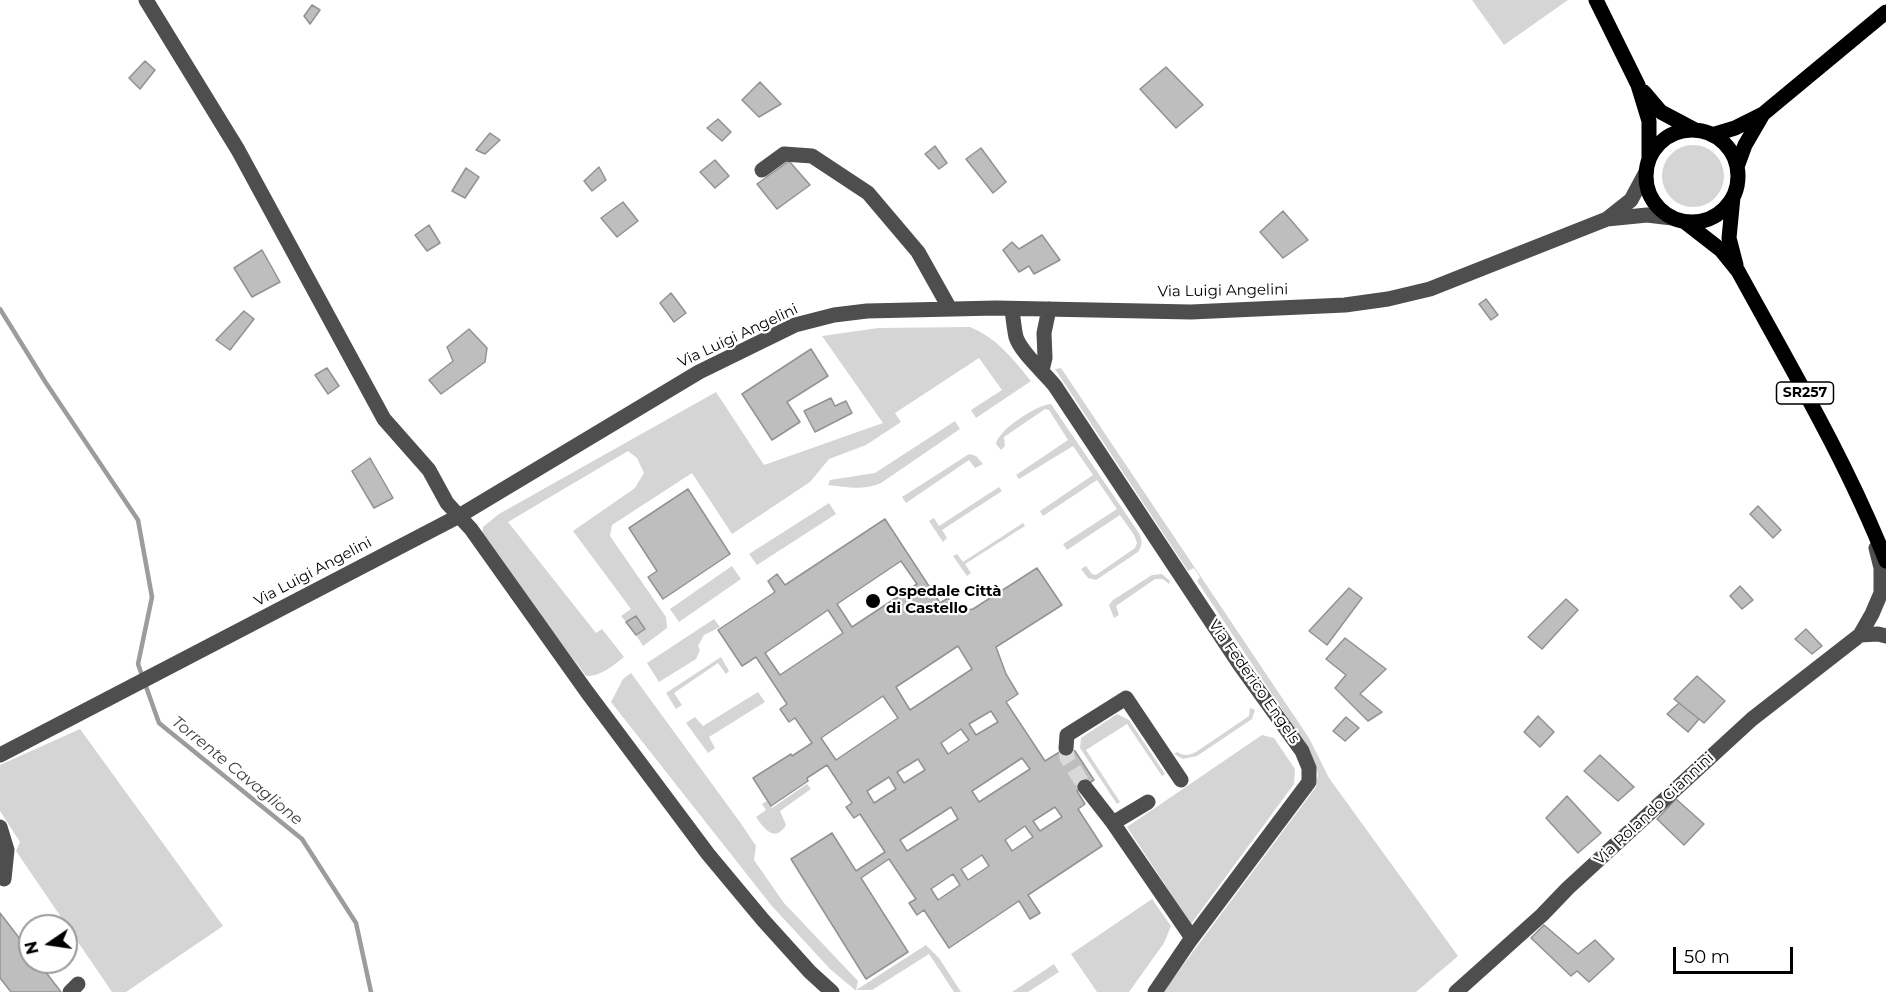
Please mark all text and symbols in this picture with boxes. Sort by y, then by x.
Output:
street label: Via Luigi Angelini [1158,281,1288,301]
street label: Via Luigi Angelini [675,300,801,372]
road number: SR257 [1776,382,1834,404]
street label: Via Luigi Angelini [251,533,375,611]
place label: Ospedale Città di Castello [886,583,1002,618]
marker: Ospedale Città di Castello [864,592,882,610]
street label: Via Federico Engels [1204,617,1304,747]
water label: Torrente Cavaglione [168,712,306,830]
street label: Via Rolando Giannini [1591,749,1717,869]
north arrow [18,914,78,974]
scale bar [1676,935,1796,973]
text: N [21,939,43,956]
text: 50 m [1684,946,1730,968]

